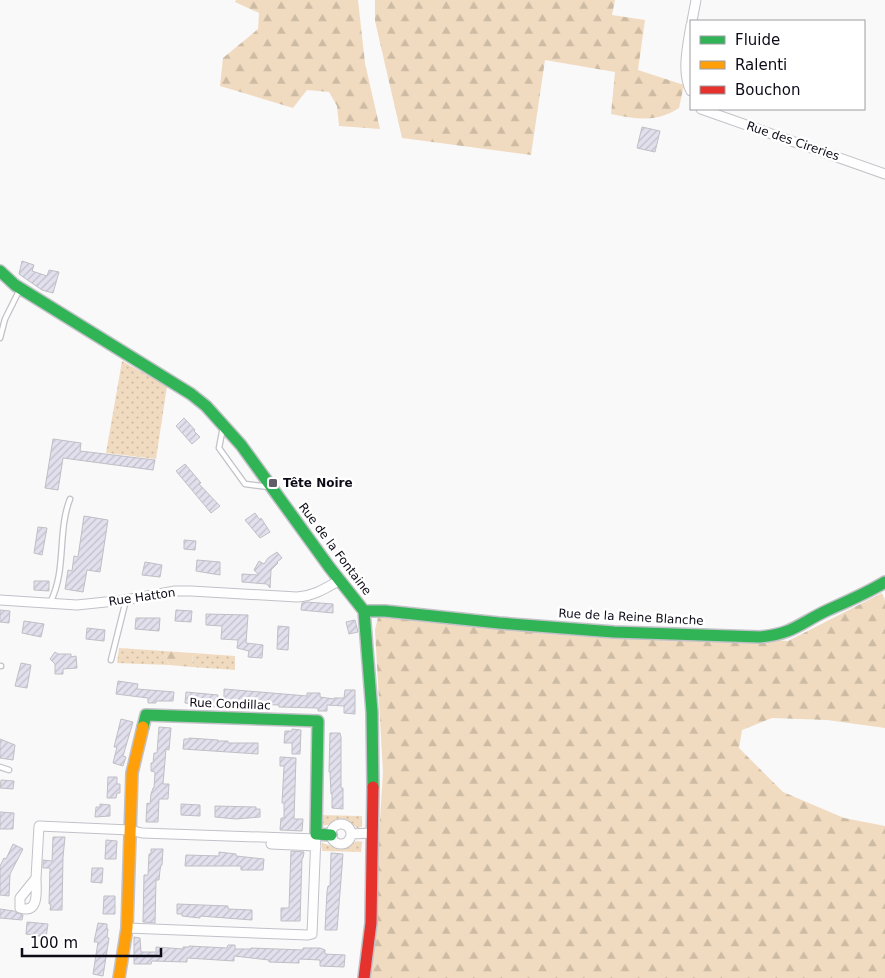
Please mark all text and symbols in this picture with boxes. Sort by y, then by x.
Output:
legend [690,20,865,110]
text: Fluide [735,31,780,49]
text: Ralenti [735,56,787,74]
text: Bouchon [735,81,800,99]
street label: Rue des Cireries [745,119,841,163]
place label: Tête Noire [283,476,353,490]
marker: Tête Noire [267,477,279,489]
street label: Rue de la Fontaine [296,500,374,598]
street label: Rue Hatton [108,585,176,609]
street label: Rue de la Reine Blanche [558,606,704,628]
street label: Rue Condillac [189,696,271,712]
scale bar [22,926,161,958]
text: 100 m [30,934,78,952]

